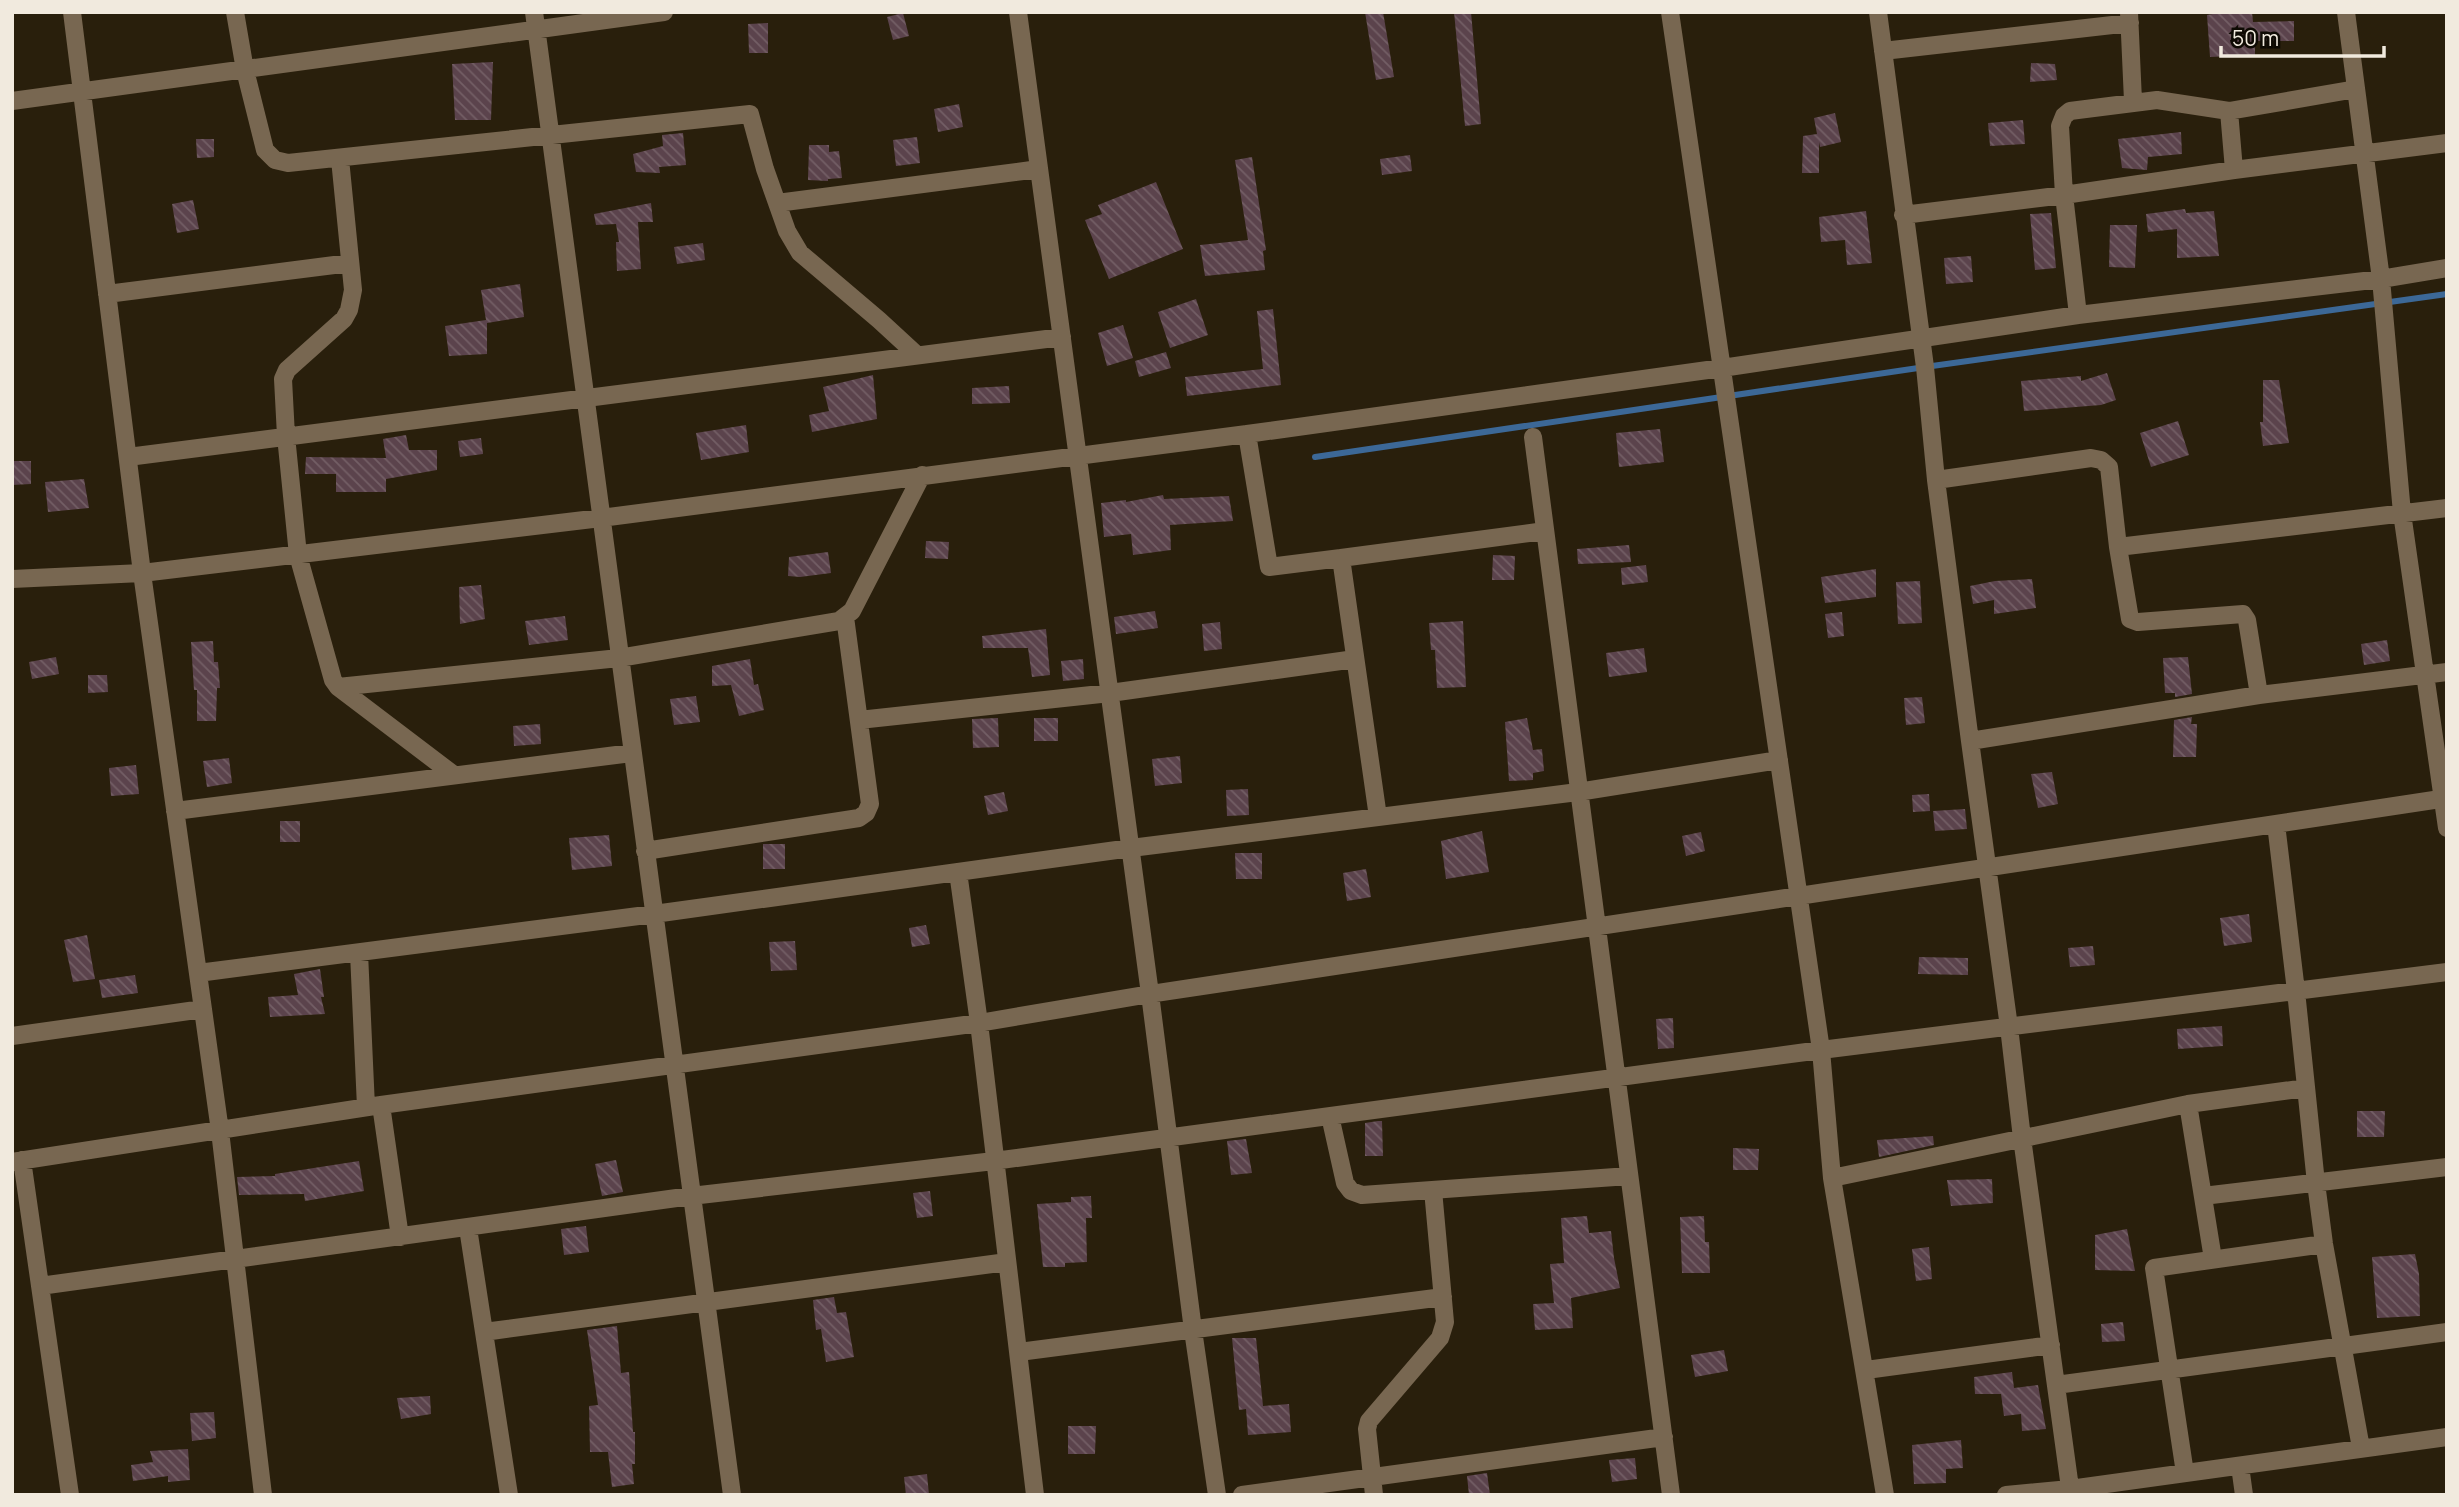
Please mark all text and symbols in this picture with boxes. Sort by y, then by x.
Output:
scale bar [2221,14,2384,58]
text: 50 m [2232,24,2279,52]

